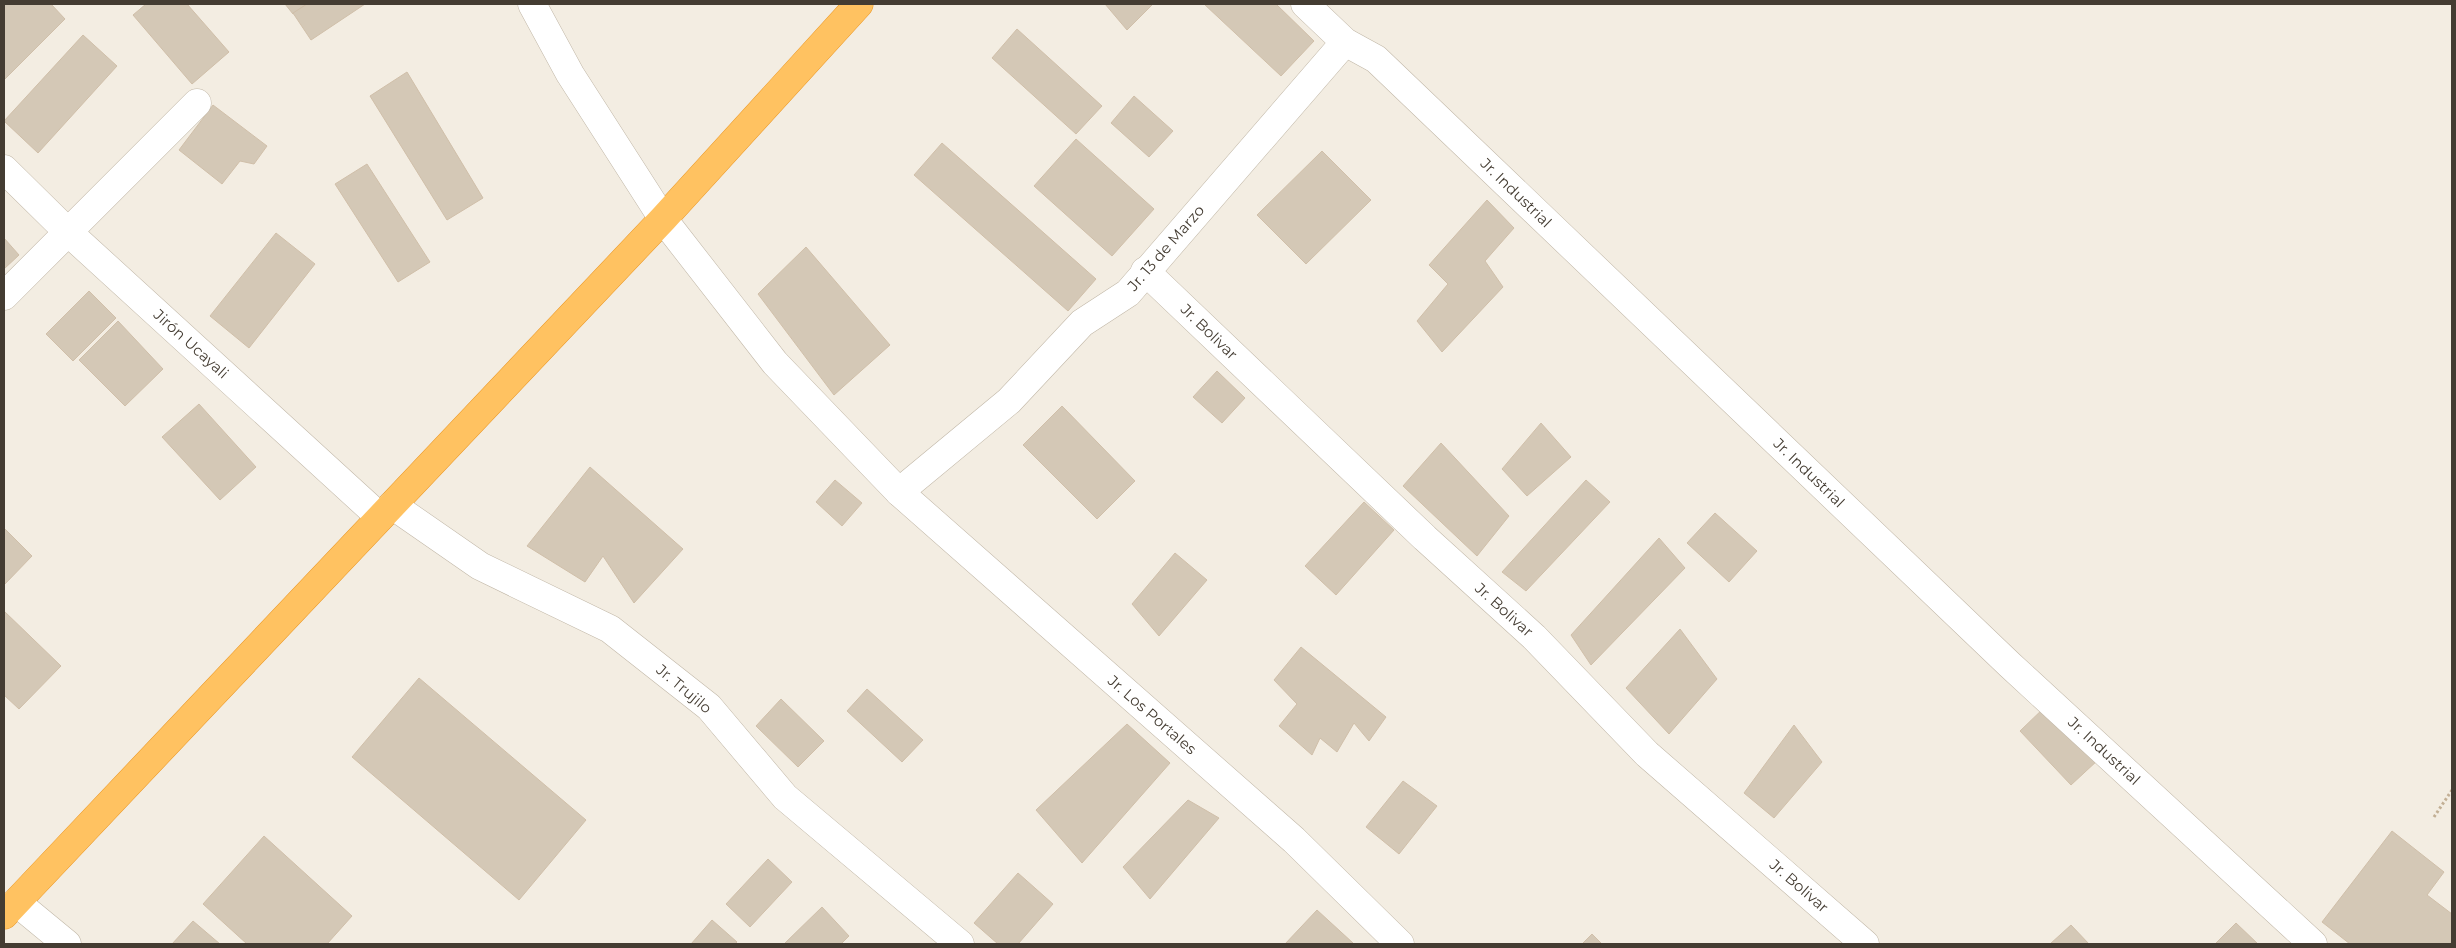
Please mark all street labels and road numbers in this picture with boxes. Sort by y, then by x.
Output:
street label: Jr. Industrial [1476,153,1556,231]
street label: Jr. 13 de Marzo [1123,201,1208,295]
street label: Jr. Bolivar [1176,299,1242,363]
street label: Jirón Ucayali [149,304,233,382]
street label: Jr. Industrial [1769,433,1849,511]
street label: Jr. Bolivar [1470,578,1537,641]
street label: Jr. Trujilo [652,659,716,717]
street label: Jr. Los Portales [1103,670,1201,758]
street label: Jr. Industrial [2064,712,2144,789]
street label: Jr. Bolivar [1765,854,1833,916]

